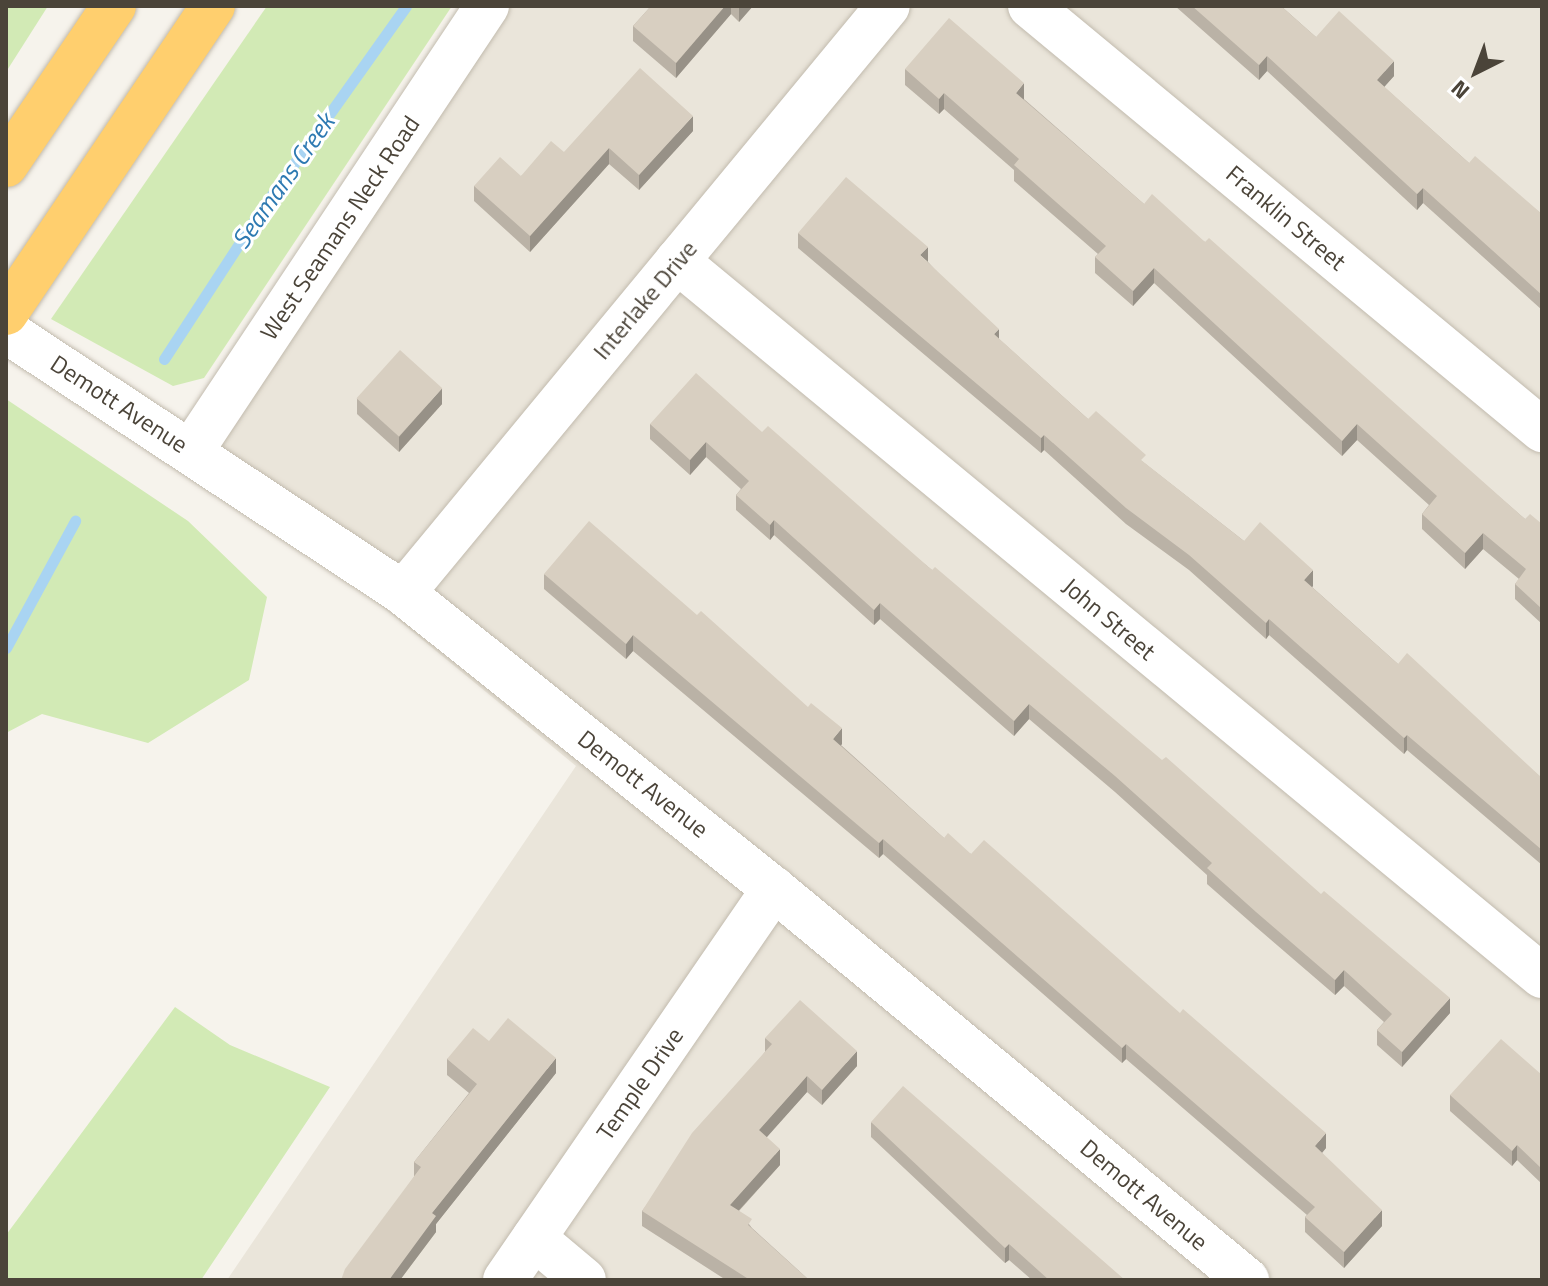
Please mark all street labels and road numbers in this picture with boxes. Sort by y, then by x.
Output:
street label: West Seamans Neck Road [254,111,426,345]
street label: Franklin Street [1220,160,1352,276]
street label: Interlake Drive [587,235,703,365]
street label: Demott Avenue [45,349,193,459]
street label: John Street [1057,572,1161,666]
street label: Demott Avenue [572,724,714,844]
street label: Temple Drive [591,1022,689,1146]
street label: Demott Avenue [1074,1133,1214,1257]

